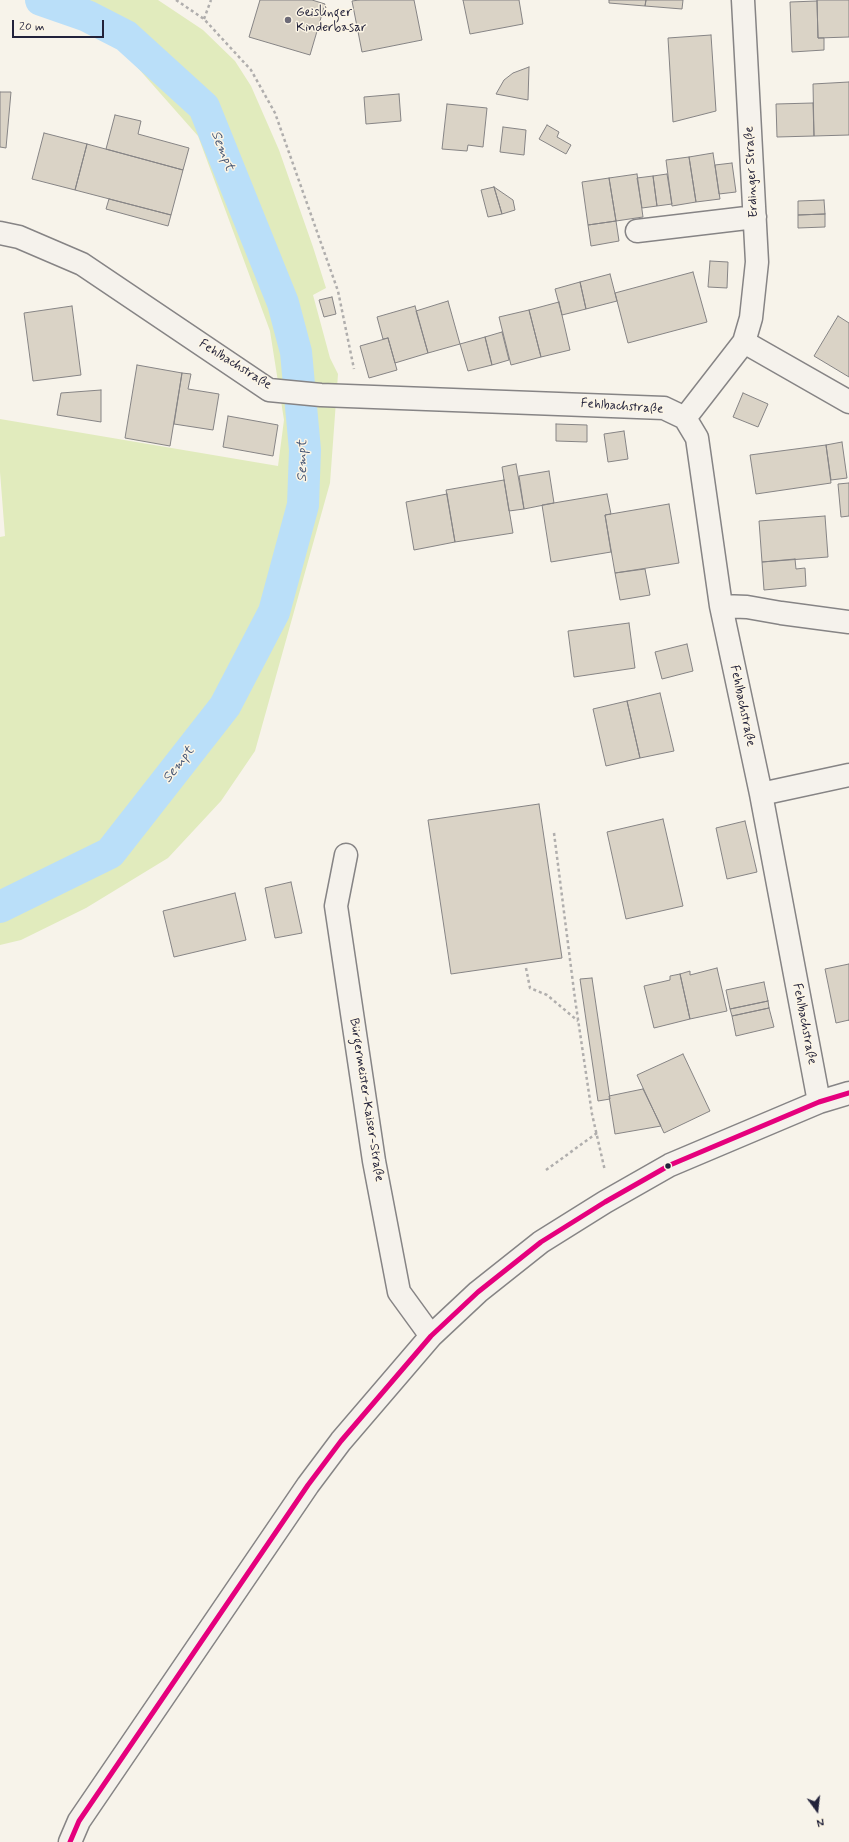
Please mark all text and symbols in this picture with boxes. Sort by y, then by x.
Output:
place label: Geislinger Kinderbasar [296,5,366,36]
scale bar [14,12,106,38]
marker: Geislinger Kinderbasar [283,15,293,25]
text: 20 m [19,19,45,35]
street label: Erdinger Straße [742,126,762,218]
water label: Sempt [206,128,238,174]
street label: Fehlbachstraße [196,336,274,394]
street label: Fehlbachstraße [580,396,664,418]
water label: Sempt [295,440,311,482]
street label: Fehlbachstraße [726,664,758,748]
water label: Sempt [160,743,198,787]
street label: Fehlbachstraße [788,982,820,1066]
street label: Bürgermeister-Kaiser-Straße [345,1017,387,1183]
unlabelled marker [663,1161,673,1171]
north arrow [797,1790,837,1830]
text: N [815,1814,825,1829]

